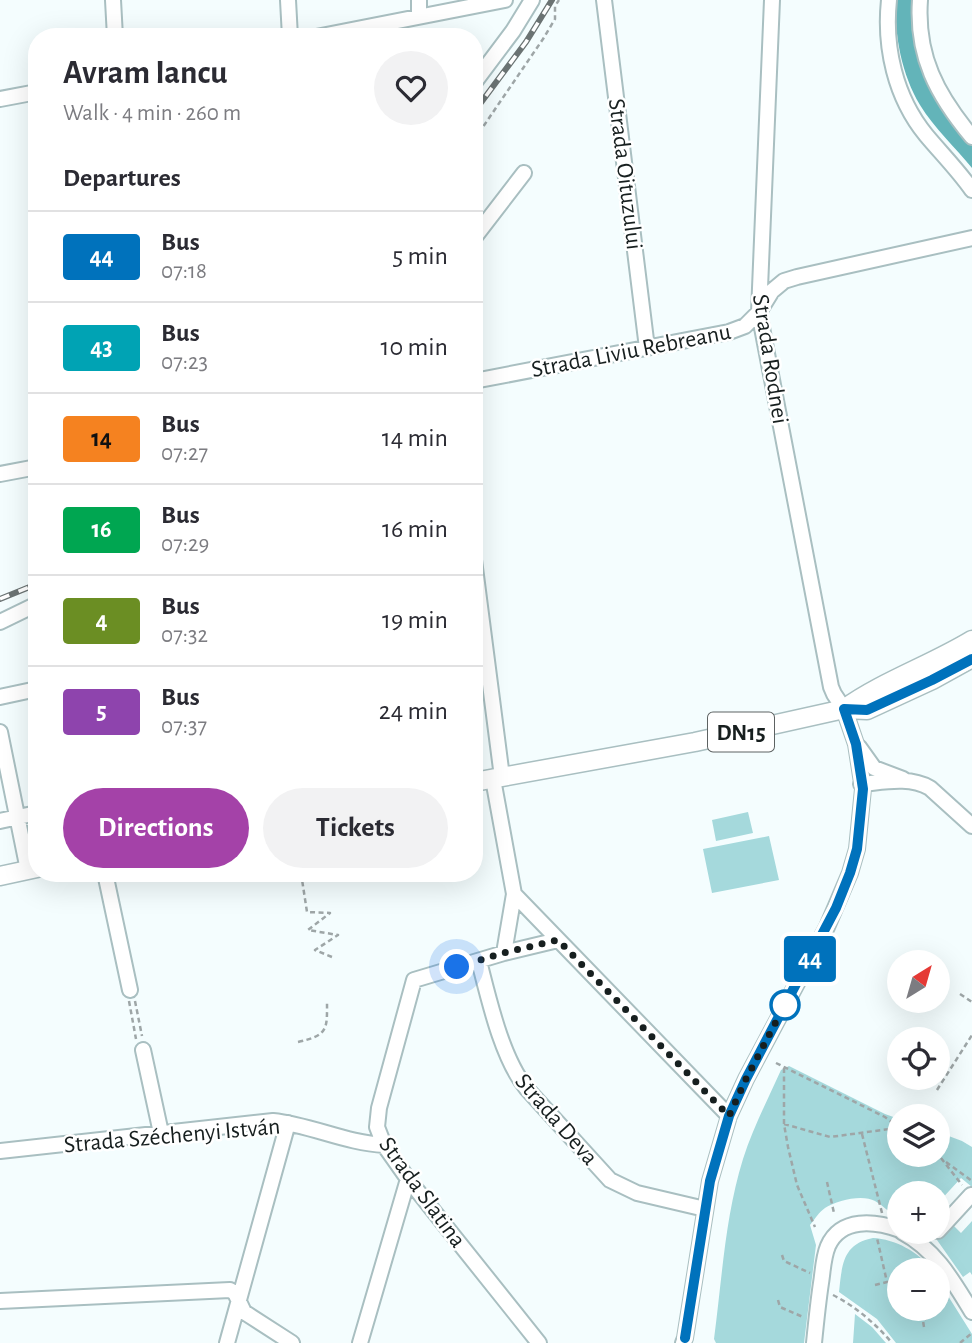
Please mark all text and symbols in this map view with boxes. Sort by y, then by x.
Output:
button: heart [374,51,448,125]
text: Avram Iancu [63,57,227,90]
street label: Strada Oituzului [604,97,646,251]
text: Walk · 4 min · 260 m [63,102,241,125]
text: Departures [63,165,181,191]
text: Bus [161,229,200,255]
text: 5 min [392,243,448,269]
text: 44 [89,245,114,269]
text: 07:18 [161,260,207,283]
street label: Strada Rodnei [748,293,792,426]
text: Bus [161,320,200,346]
street label: Strada Liviu Rebreanu [529,320,733,382]
text: 10 min [381,334,448,360]
text: 43 [90,336,113,360]
text: 07:23 [161,351,208,374]
text: Bus [161,411,200,437]
text: 14 min [382,425,448,451]
text: 14 [91,427,112,451]
text: 07:27 [161,442,208,465]
text: Bus [161,502,200,528]
text: 16 min [382,516,448,542]
text: 16 [91,518,112,542]
text: 07:29 [161,533,209,556]
text: Bus [161,593,200,619]
text: 19 min [382,607,448,633]
text: 4 [95,609,108,633]
text: 07:32 [161,624,208,647]
text: Bus [161,684,200,710]
text: 24 min [379,698,448,724]
text: 5 [96,700,107,724]
road number: DN15 [708,712,774,752]
text: 07:37 [161,715,207,738]
button: Directions [63,788,249,868]
button: Tickets [263,788,448,868]
line badge: 44 [778,936,842,982]
text: 44 [798,947,822,971]
your location [439,949,474,984]
north arrow [887,950,950,1013]
map controls [887,950,950,1321]
unlabelled marker [770,990,800,1020]
button: locate [887,1027,950,1090]
street label: Strada Deva [510,1069,602,1170]
button: layers [887,1104,950,1167]
street label: Strada Széchenyi István [63,1115,281,1157]
street label: Strada Slatina [374,1133,470,1252]
button: + [887,1181,950,1244]
button: − [887,1258,950,1321]

